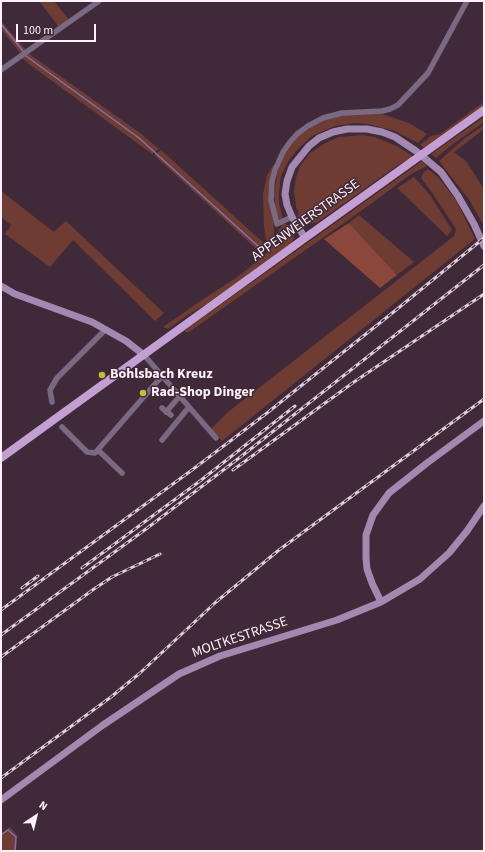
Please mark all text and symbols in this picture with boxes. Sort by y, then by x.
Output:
scale bar [18,16,98,42]
text: 100 m [23,22,53,39]
street label: APPENWEIERSTRASSE [249,176,363,266]
place label: Bohlsbach Kreuz [110,367,213,383]
marker: Bohlsbach Kreuz [97,370,107,380]
place label: Rad-Shop Dinger [151,385,254,401]
marker: Rad-Shop Dinger [138,388,148,398]
street label: MOLTKESTRASSE [190,614,290,662]
north arrow [16,796,56,836]
text: N [36,798,50,814]

